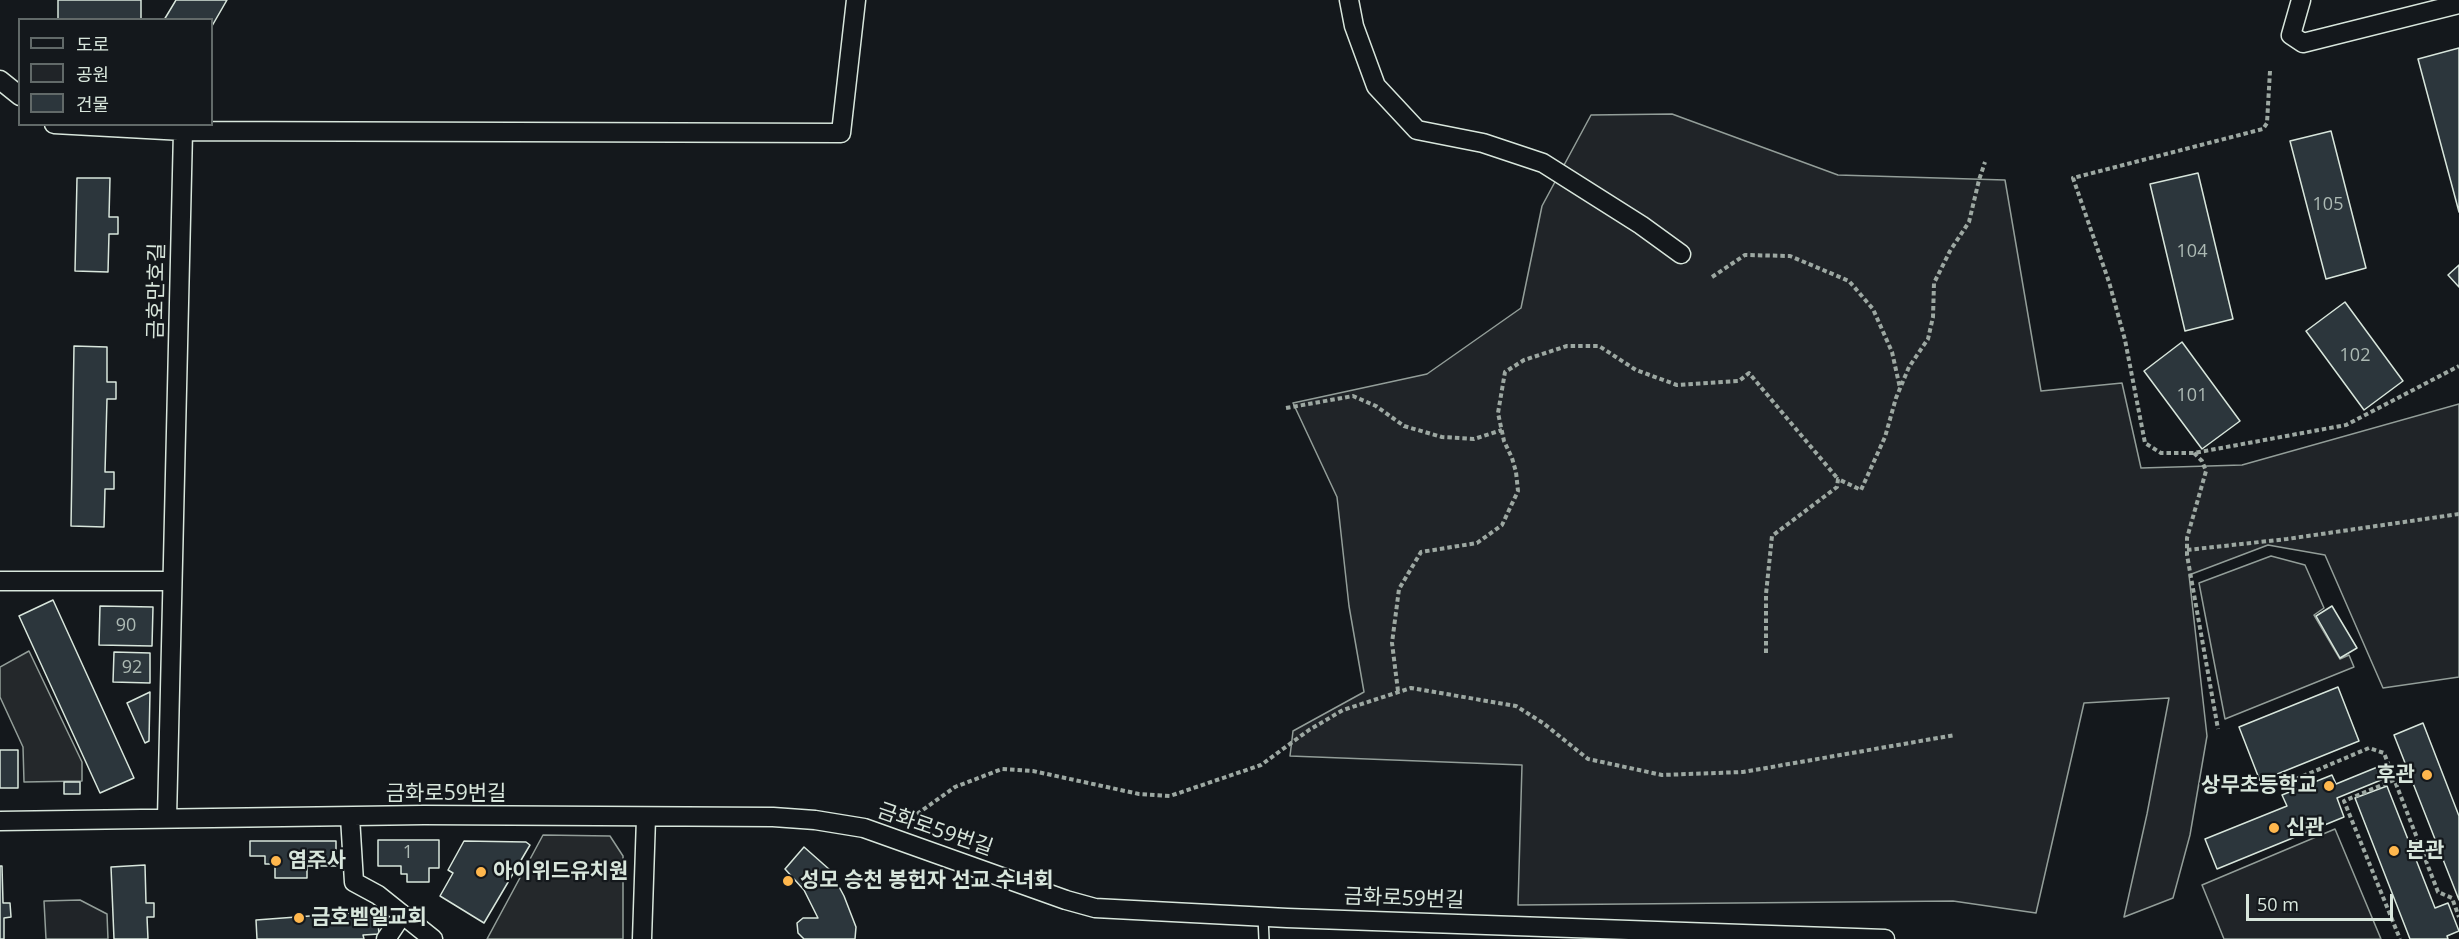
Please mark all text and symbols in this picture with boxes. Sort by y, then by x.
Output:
legend [18,18,213,126]
text: 도로 [76,32,109,56]
text: 공원 [76,62,109,86]
text: 건물 [76,92,109,116]
house number: 105 [2313,194,2343,216]
house number: 104 [2177,241,2207,263]
street label: 금호만호길 [144,242,170,340]
house number: 102 [2340,345,2370,367]
house number: 101 [2177,385,2207,407]
house number: 90 [116,615,136,637]
house number: 92 [122,657,142,679]
place label: 후관 [2376,762,2415,788]
marker: 후관 [2420,768,2434,782]
place label: 상무초등학교 [2201,773,2317,799]
marker: 상무초등학교 [2322,779,2336,793]
street label: 금화로59번길 [386,781,506,807]
street label: 금화로59번길 [874,798,996,862]
place label: 신관 [2286,815,2325,841]
marker: 신관 [2267,821,2281,835]
place label: 본관 [2406,838,2445,864]
house number: 1 [403,842,413,864]
marker: 본관 [2387,844,2401,858]
place label: 염주사 [288,848,346,874]
marker: 염주사 [269,854,283,868]
place label: 아이위드유치원 [493,859,628,885]
marker: 아이위드유치원 [474,865,488,879]
place label: 성모 승천 봉헌자 선교 수녀회 [800,868,1054,894]
marker: 성모 승천 봉헌자 선교 수녀회 [781,874,795,888]
scale bar [2249,882,2396,920]
street label: 금화로59번길 [1343,884,1465,914]
text: 50 m [2257,892,2299,916]
place label: 금호벧엘교회 [311,905,427,931]
marker: 금호벧엘교회 [292,911,306,925]

